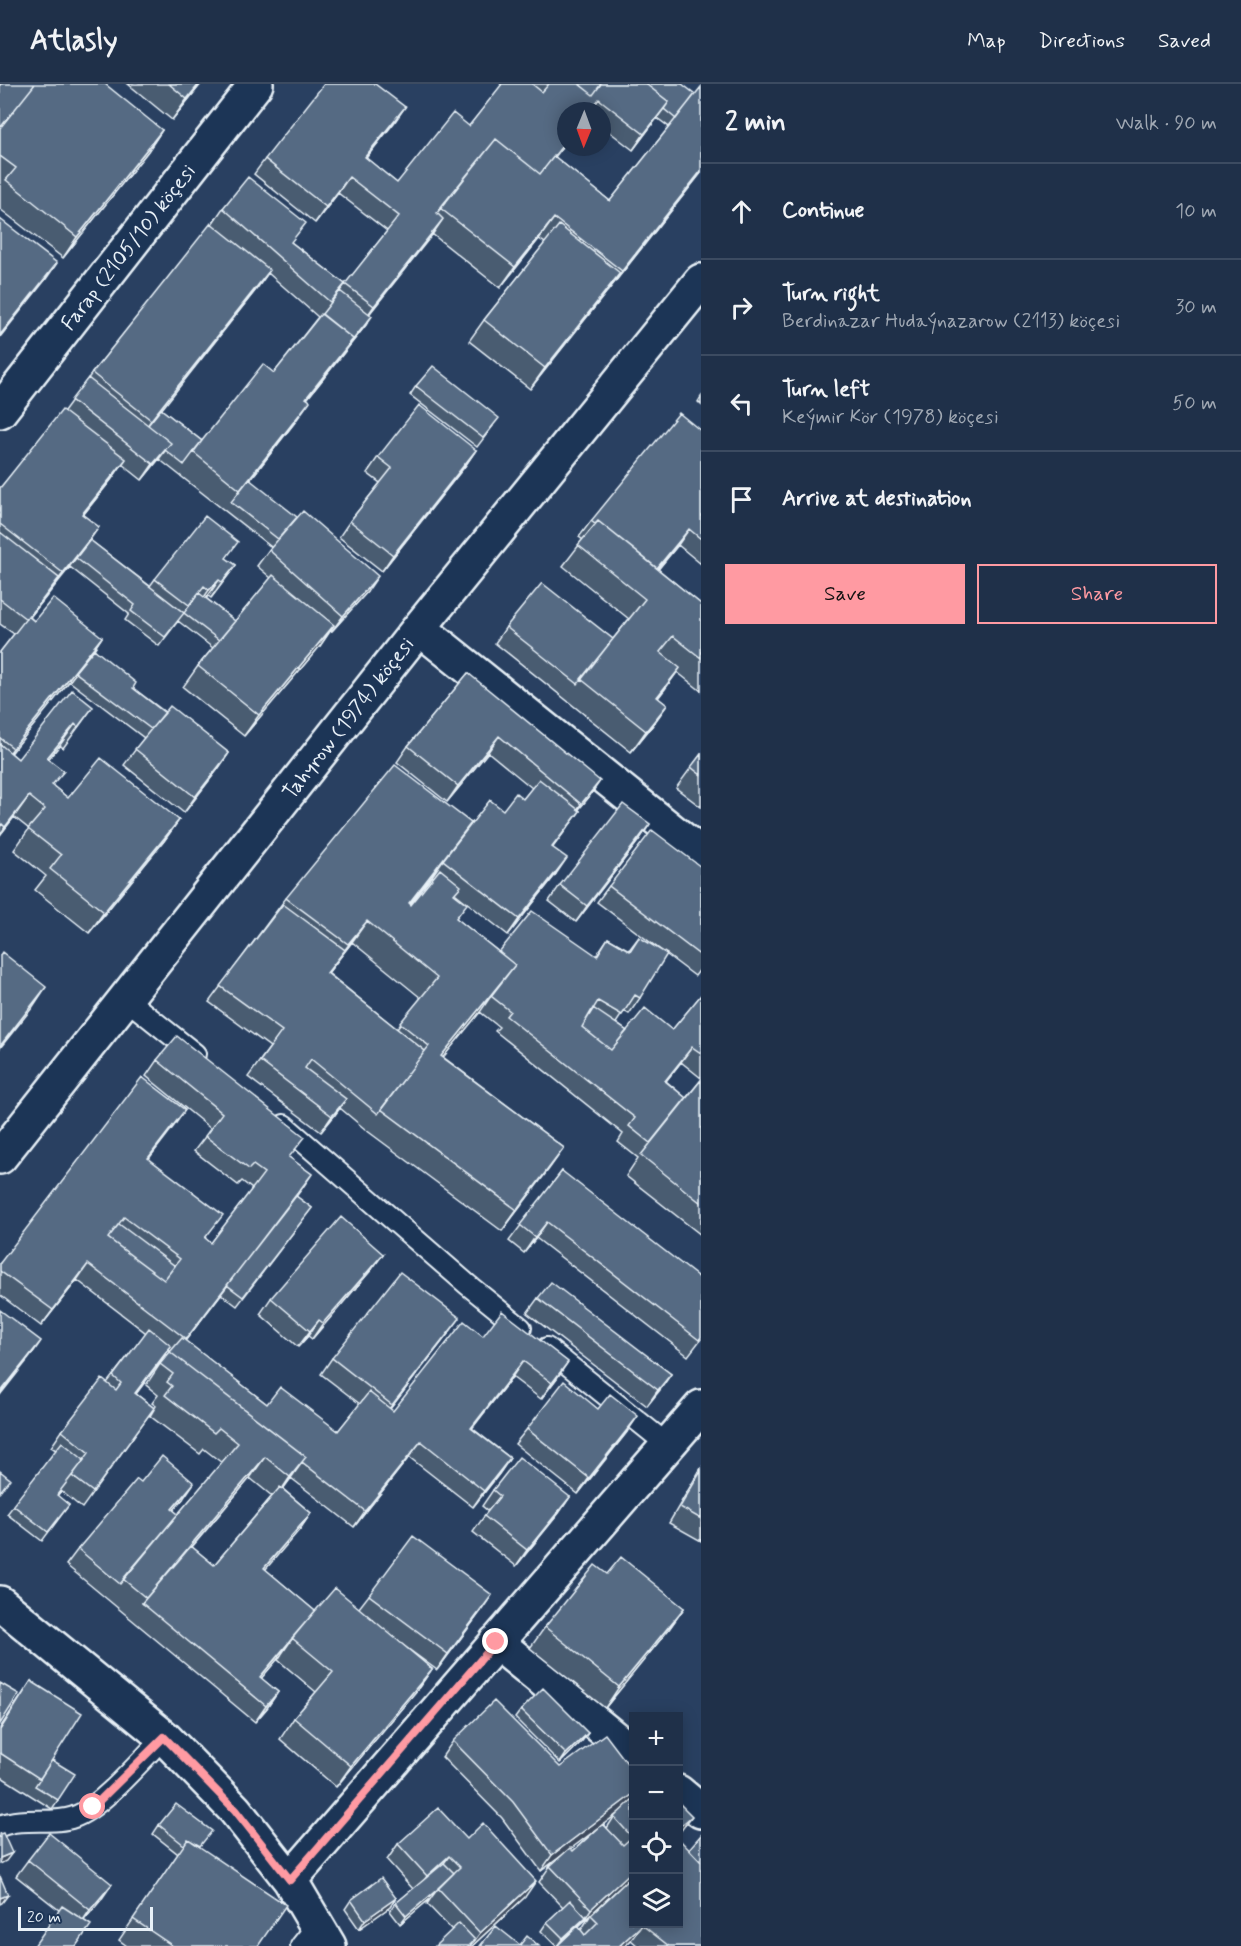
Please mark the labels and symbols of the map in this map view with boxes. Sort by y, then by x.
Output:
north arrow [557,102,611,156]
street label: Farap (2105/10) köçesi [55,159,203,337]
street label: Tahyrow (1974) köçesi [277,632,421,806]
route end [482,1628,508,1654]
route start [79,1793,105,1819]
scale bar [18,1904,153,1932]

